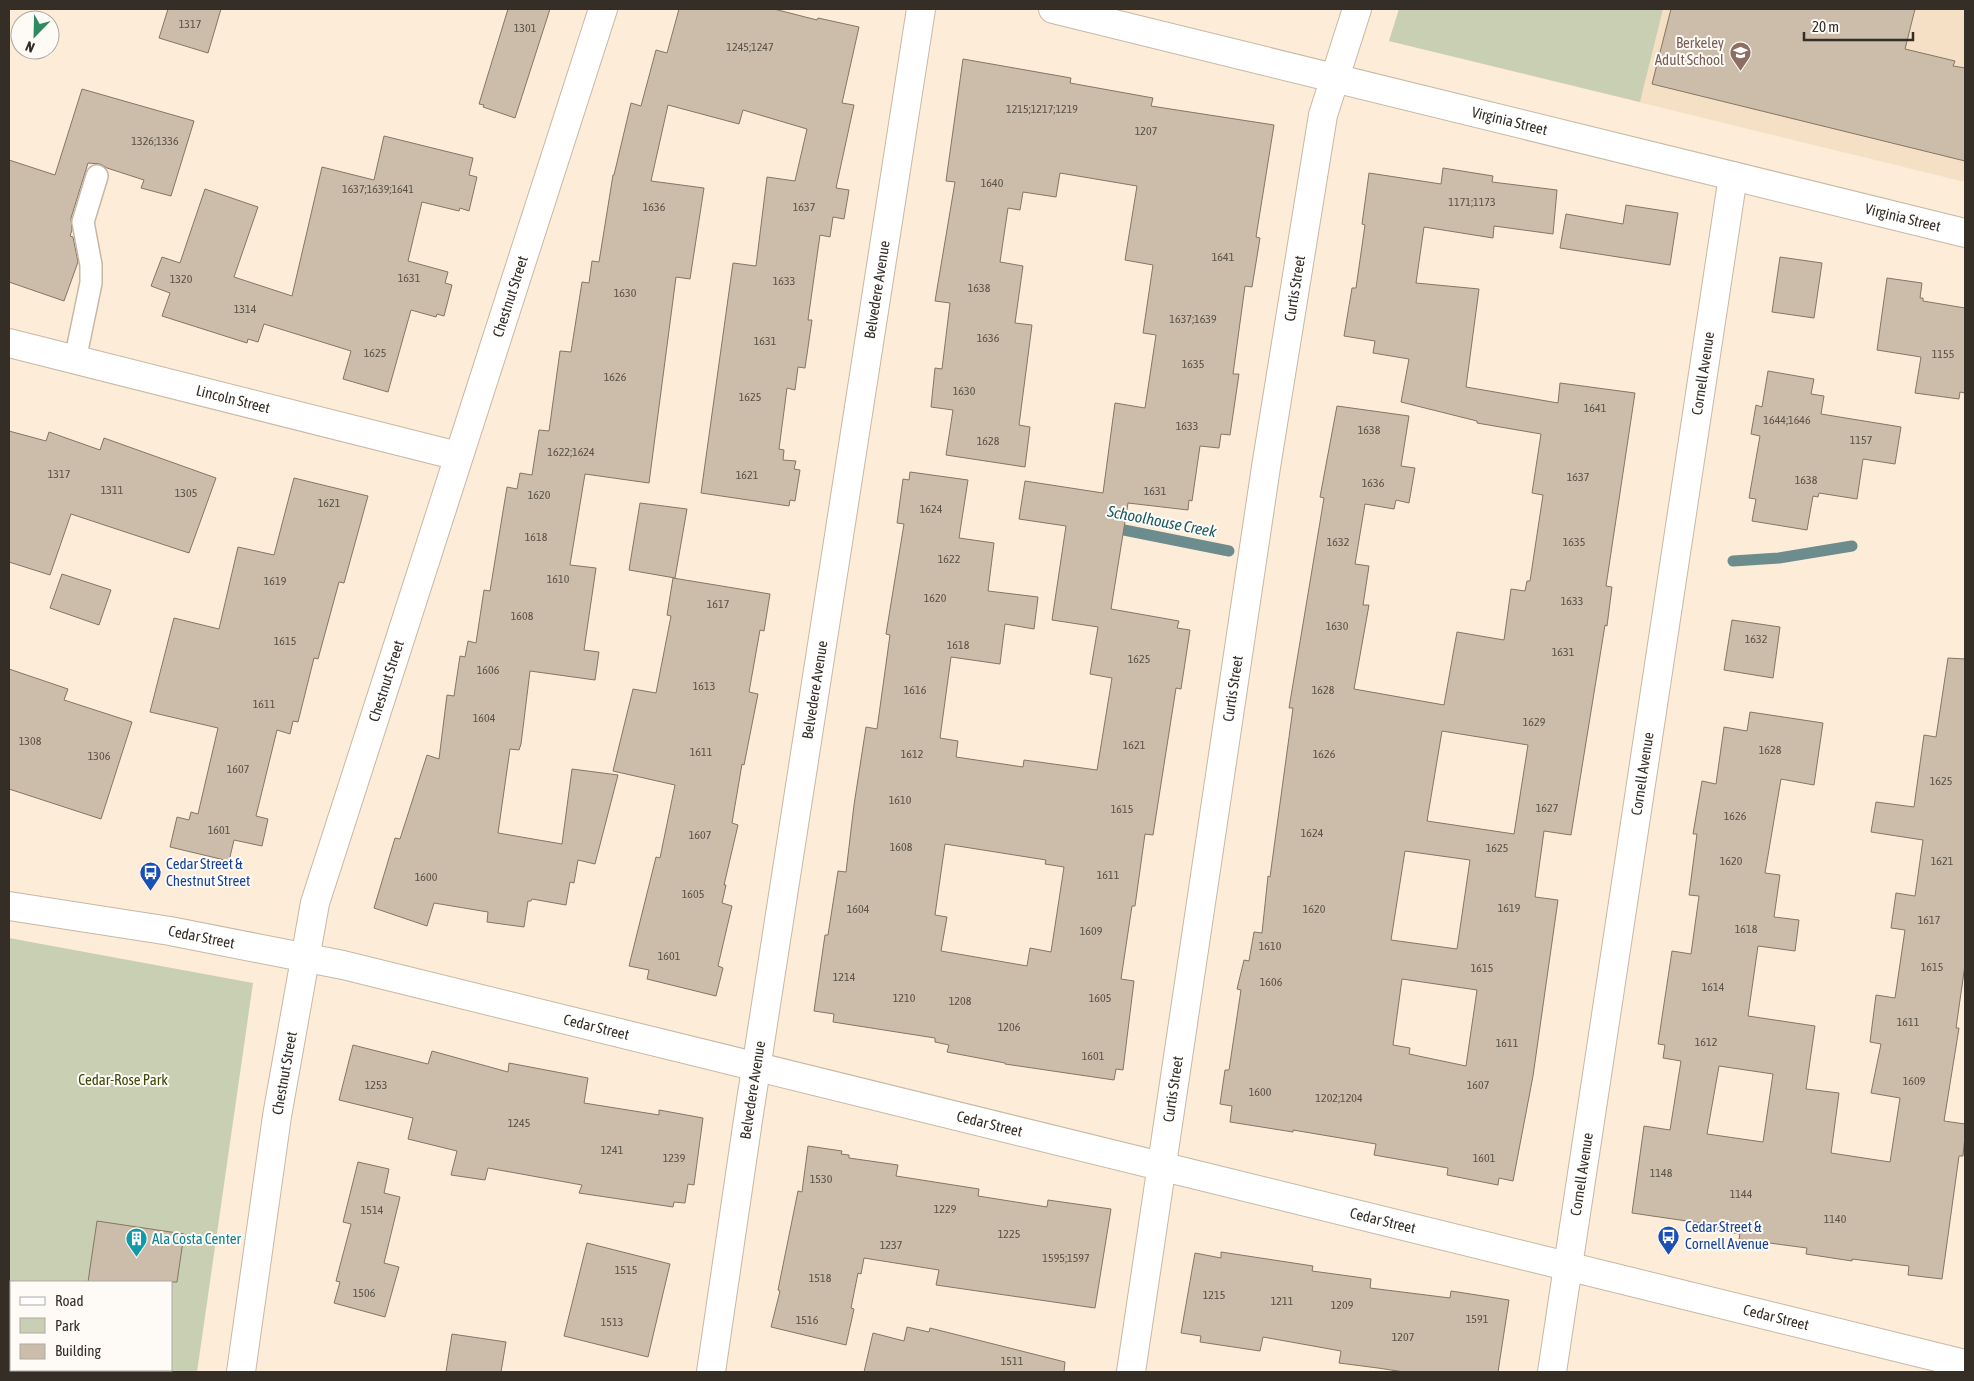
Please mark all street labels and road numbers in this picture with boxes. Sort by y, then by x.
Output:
street label: Virginia Street [1470,103,1549,138]
street label: Virginia Street [1863,200,1942,235]
street label: Belvedere Avenue [861,239,893,340]
street label: Chestnut Street [489,254,531,339]
street label: Curtis Street [1281,254,1308,322]
street label: Cornell Avenue [1688,330,1717,416]
street label: Lincoln Street [194,381,272,416]
street label: Chestnut Street [365,638,407,724]
street label: Belvedere Avenue [798,639,831,740]
street label: Curtis Street [1219,654,1246,723]
street label: Cornell Avenue [1627,731,1657,817]
street label: Cedar Street [167,922,236,952]
street label: Cedar Street [562,1011,631,1043]
street label: Chestnut Street [268,1030,300,1116]
street label: Belvedere Avenue [736,1039,768,1140]
street label: Curtis Street [1159,1055,1186,1123]
street label: Cedar Street [955,1107,1024,1140]
street label: Cornell Avenue [1567,1131,1596,1217]
street label: Cedar Street [1348,1204,1417,1237]
street label: Cedar Street [1742,1301,1811,1333]

